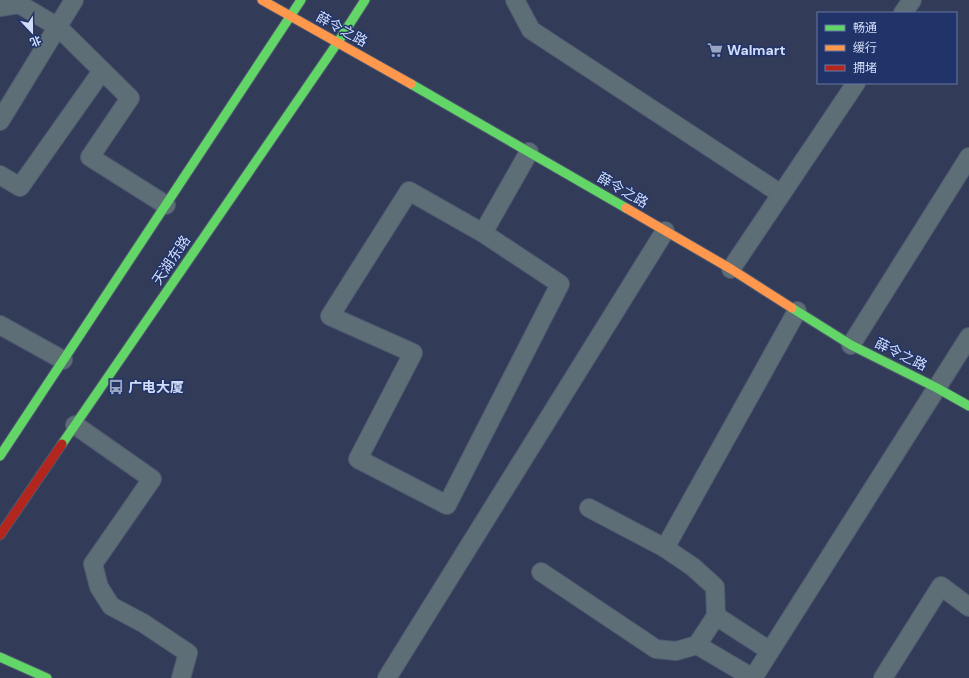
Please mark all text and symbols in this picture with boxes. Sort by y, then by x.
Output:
street label: 薛令之路 [313,8,371,50]
north arrow [12,12,52,52]
legend [817,12,957,84]
text: 畅通 [853,20,877,36]
text: 北 [28,33,43,50]
text: 缓行 [853,40,877,56]
supermarket icon: Walmart [706,41,724,59]
place label: Walmart [727,41,786,59]
text: 拥堵 [853,60,877,76]
street label: 薛令之路 [594,168,652,212]
street label: 天湖东路 [148,232,194,288]
street label: 薛令之路 [872,334,930,374]
bus stop icon: 广电大厦 [107,378,125,396]
place label: 广电大厦 [128,378,184,396]

